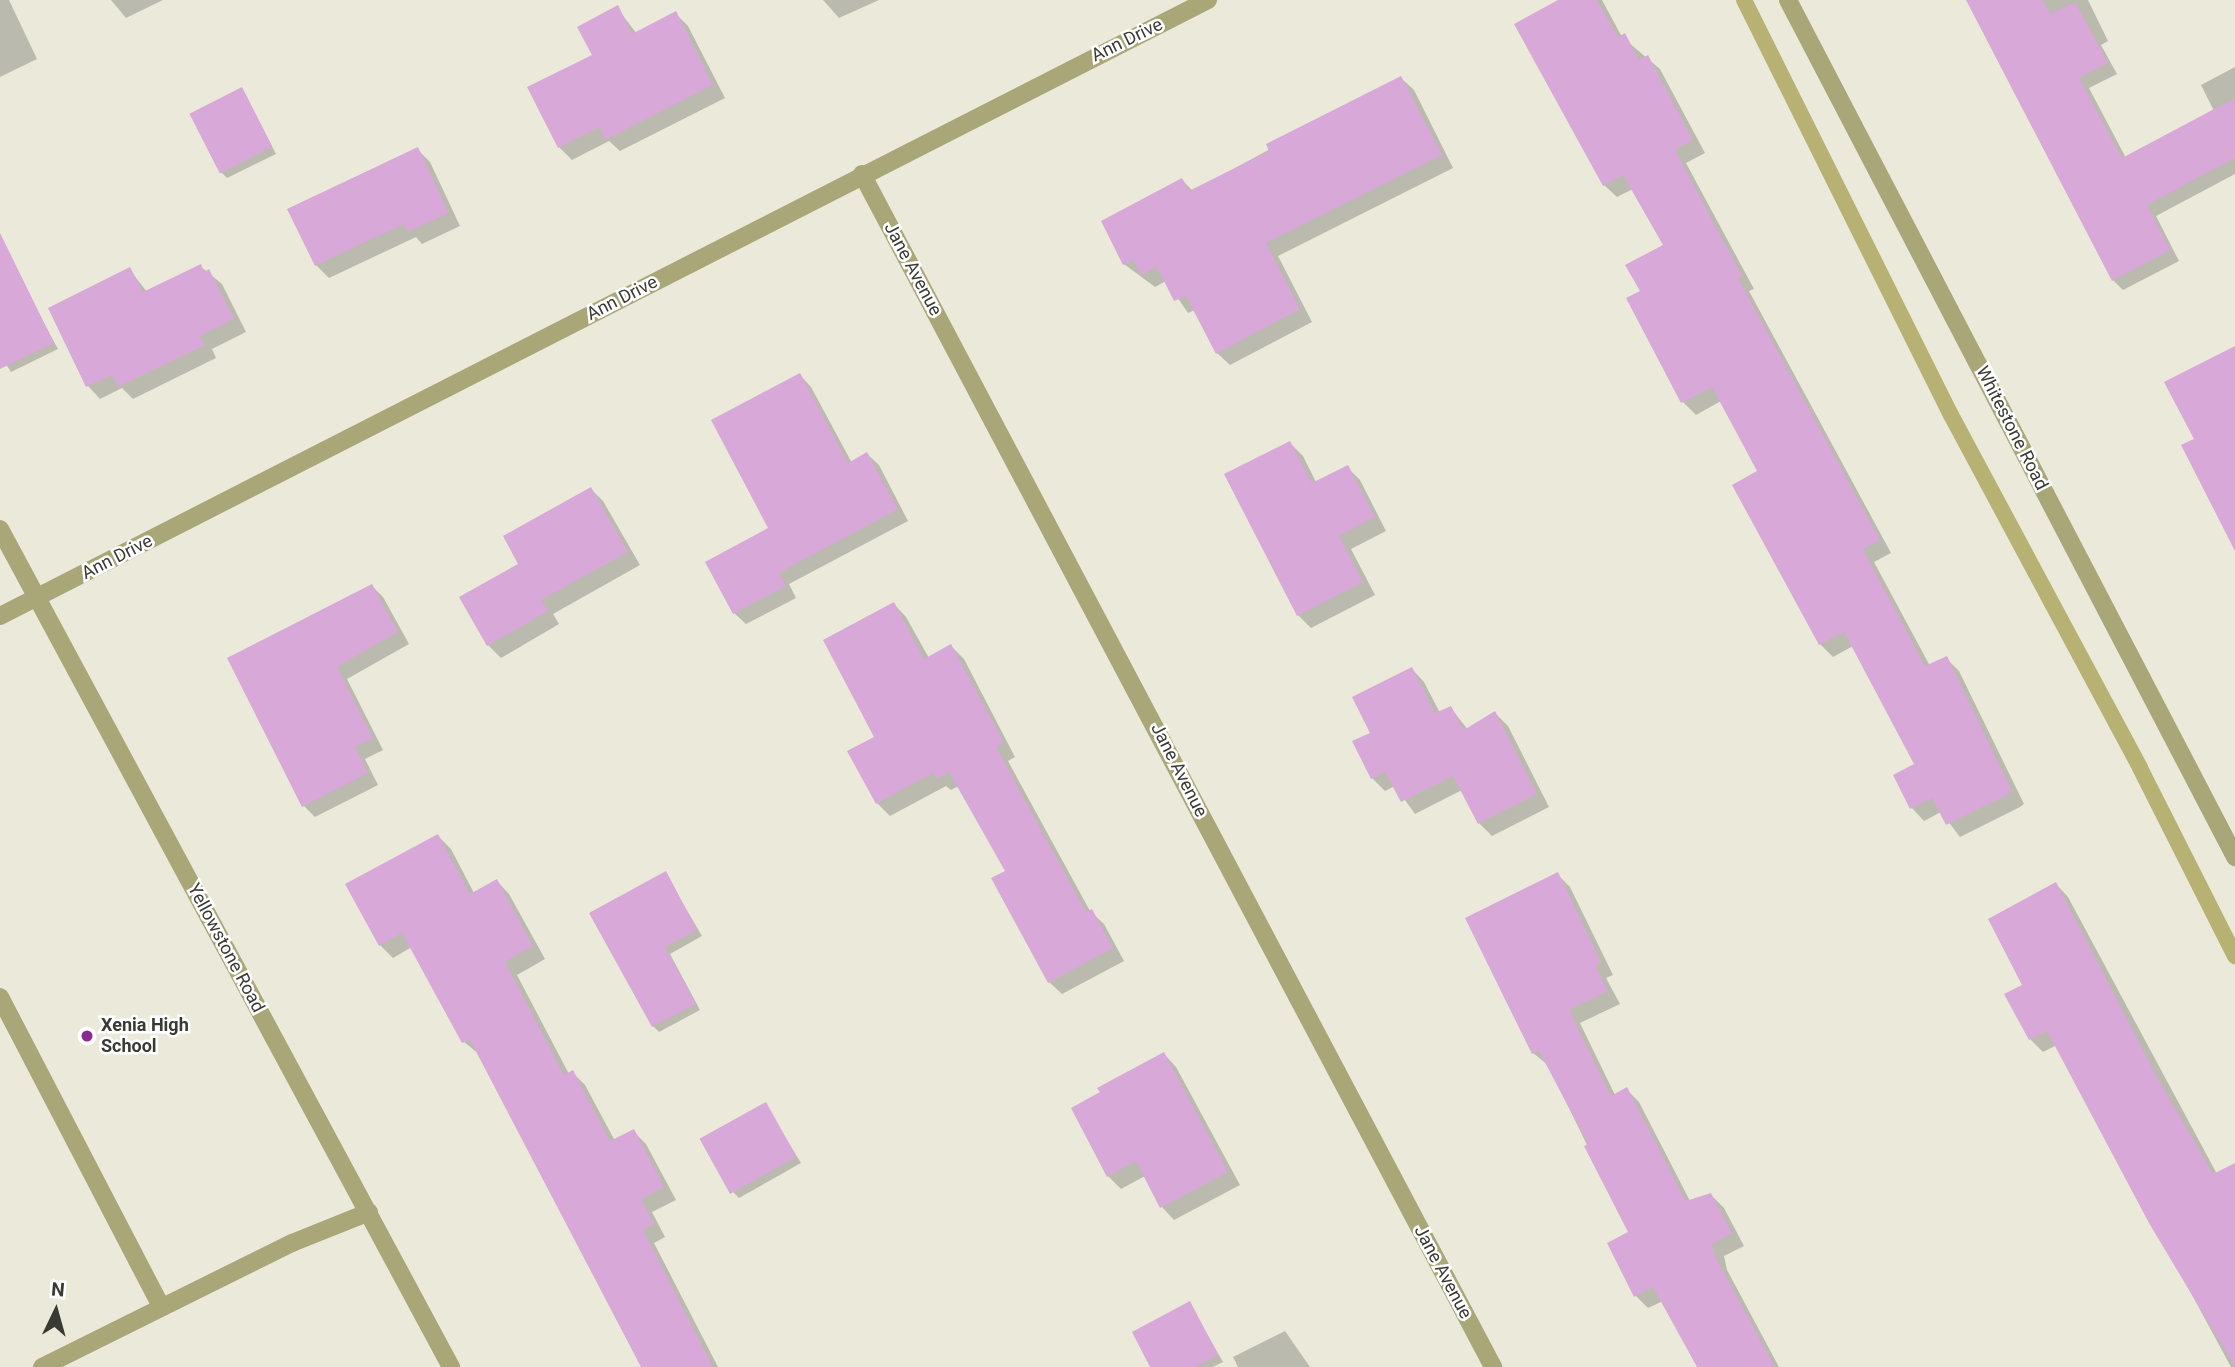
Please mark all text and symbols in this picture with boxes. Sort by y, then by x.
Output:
street label: Ann Drive [1088,14,1166,66]
street label: Jane Avenue [879,219,947,319]
street label: Ann Drive [583,271,661,325]
street label: Whitestone Road [1971,362,2053,494]
street label: Ann Drive [78,530,156,584]
street label: Jane Avenue [1146,719,1212,821]
street label: Yellowstone Road [183,880,269,1016]
place label: Xenia High School [101,1015,189,1058]
marker: Xenia High School [79,1028,95,1044]
street label: Jane Avenue [1409,1222,1477,1322]
north arrow [21,1276,91,1346]
text: N [50,1278,66,1302]

